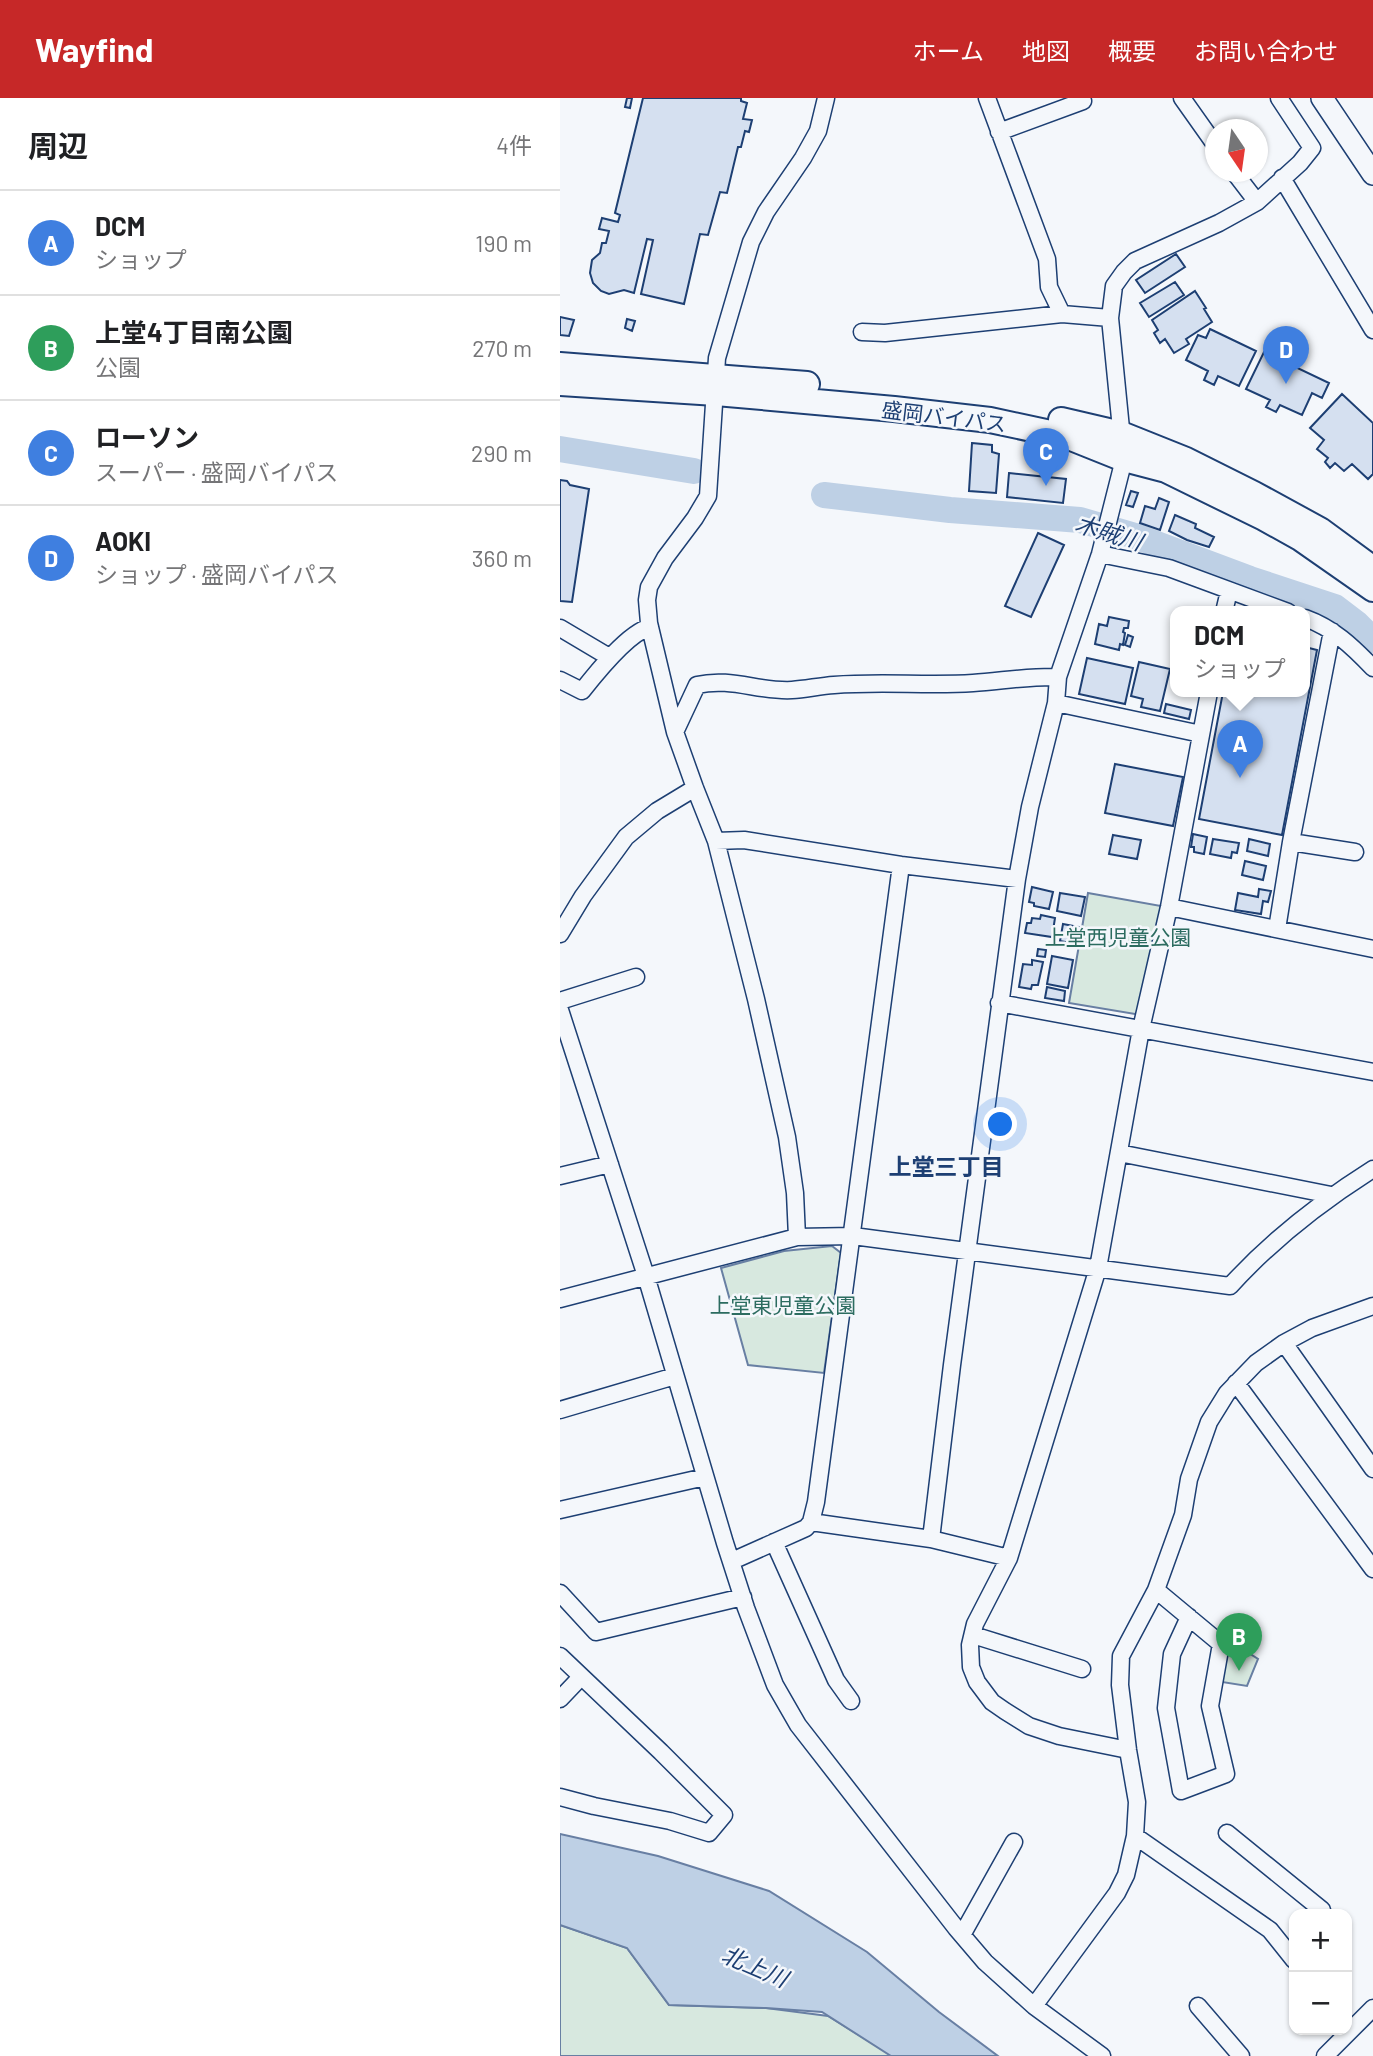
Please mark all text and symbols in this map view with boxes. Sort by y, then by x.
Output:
text: Wayfind [35,29,153,69]
text: ホーム [913,36,984,65]
text: 地図 [1022,36,1070,65]
text: 概要 [1108,36,1156,65]
text: お問い合わせ [1194,36,1338,65]
north arrow [1205,119,1268,182]
text: 周辺 [28,127,88,163]
text: 4件 [496,131,532,159]
text: DCM [95,210,145,241]
text: A [43,229,59,257]
text: 190 m [475,229,532,257]
text: ショップ [95,245,187,273]
text: 上堂4丁目南公園 [95,316,293,347]
pin: D [1263,326,1309,384]
text: B [44,334,58,362]
text: 270 m [472,334,532,362]
text: 公園 [95,353,141,381]
street label: 盛岡バイパス [880,396,1008,436]
text: ローソン [95,421,199,452]
pin: C [1023,428,1069,486]
text: C [44,439,58,467]
text: 290 m [471,439,532,467]
text: スーパー · 盛岡バイパス [95,458,338,486]
water label: 木賊川 [1072,509,1149,556]
text: AOKI [95,525,151,556]
text: D [44,544,58,572]
text: 360 m [472,544,532,572]
text: ショップ · 盛岡バイパス [95,560,339,588]
popup [1170,606,1310,697]
text: DCM [1194,619,1244,650]
text: ショップ [1194,654,1286,682]
pin: A [1217,720,1263,778]
park label: 上堂西児童公園 [1045,924,1192,949]
your location [983,1107,1017,1141]
district label: 上堂三丁目 [889,1152,1004,1180]
park label: 上堂東児童公園 [710,1292,857,1317]
pin: B [1216,1613,1262,1671]
map controls [1289,1909,1352,2035]
button: + [1289,1909,1352,1972]
water label: 北上川 [718,1940,795,1994]
button: − [1289,1972,1352,2035]

